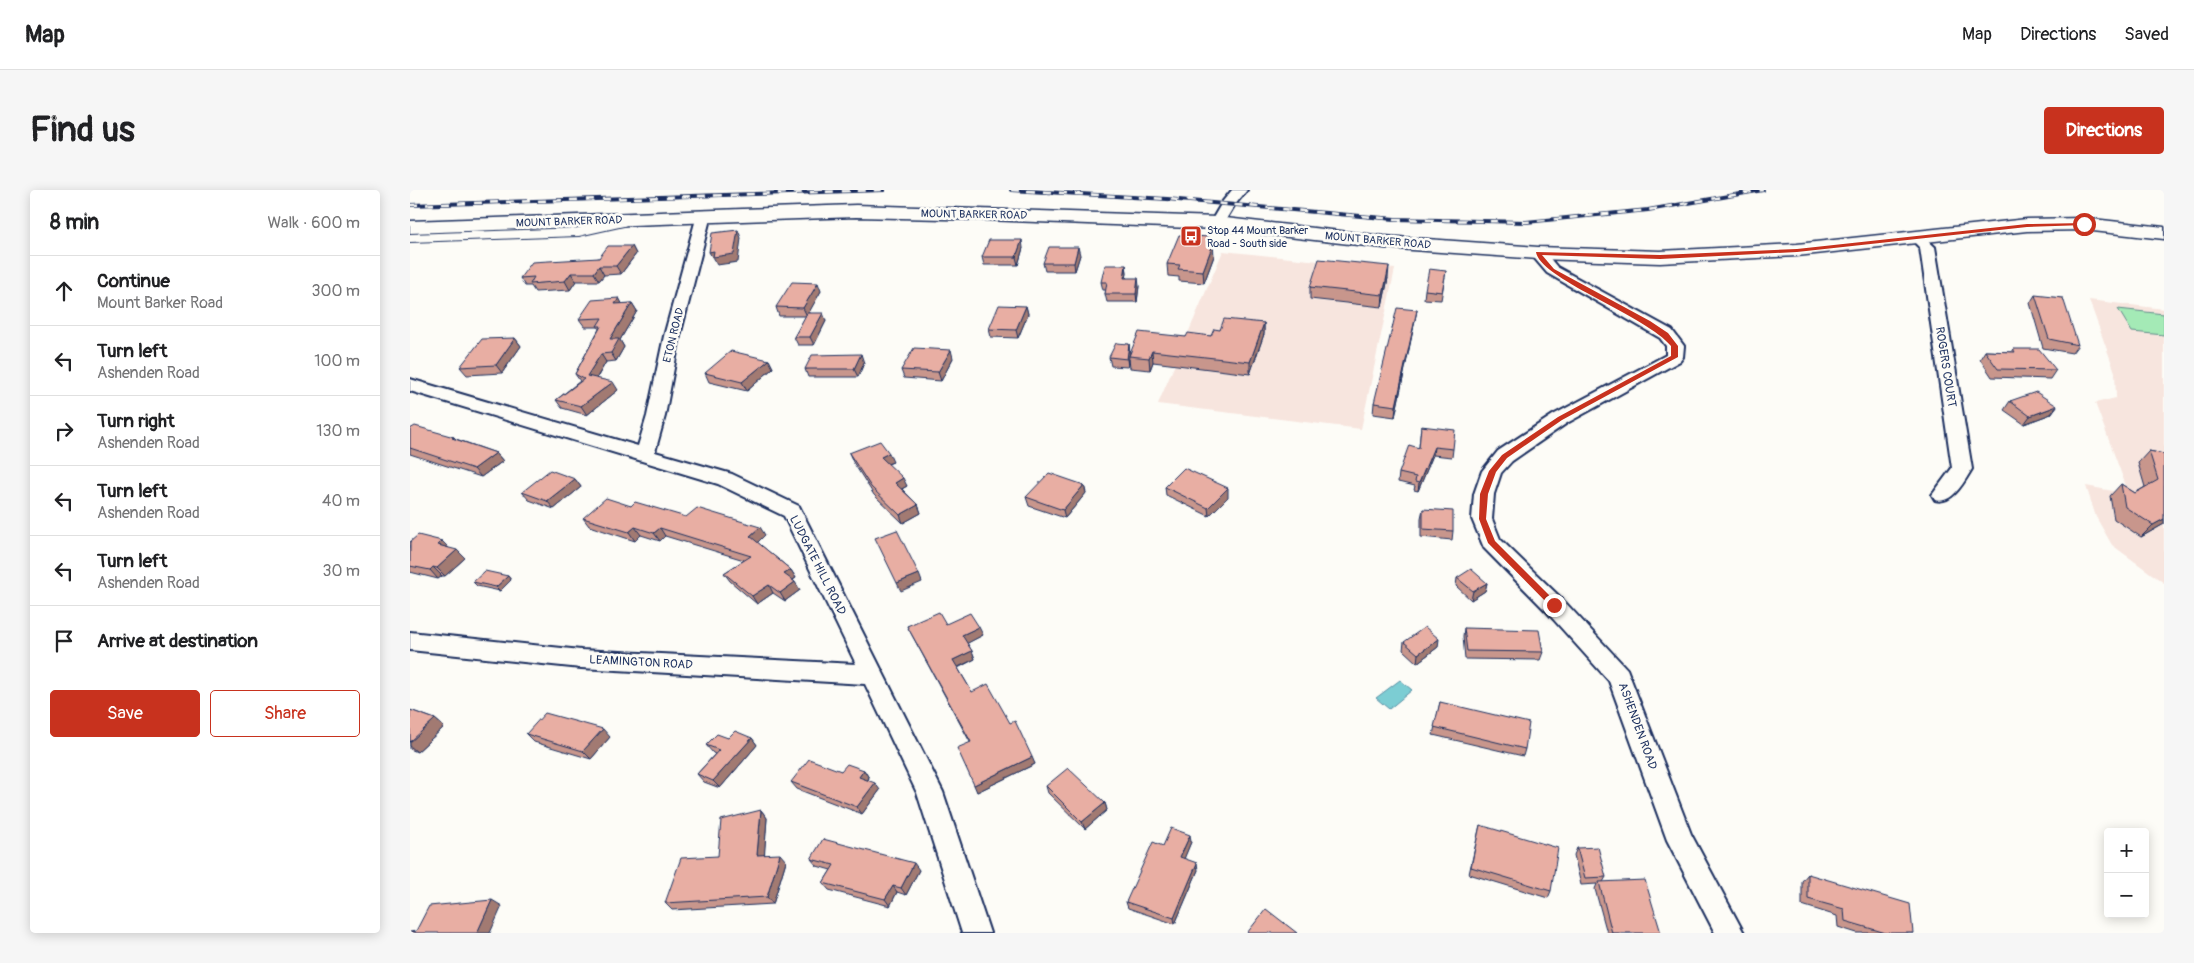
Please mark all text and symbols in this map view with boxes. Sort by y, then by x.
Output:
text: Map [25,20,65,49]
text: Map [1962,23,1992,46]
text: Directions [2020,23,2096,46]
text: Saved [2124,23,2169,46]
button: Directions [2044,107,2164,154]
text: Find us [30,108,135,152]
street label: MOUNT BARKER ROAD [921,207,1027,222]
text: 8 min [50,209,99,236]
text: Walk · 600 m [267,213,360,233]
street label: MOUNT BARKER ROAD [516,213,622,230]
route start [2073,213,2096,236]
bus stop icon: Stop 44 Mount Barker Road - South side [1179,224,1203,248]
place label: Stop 44 Mount Barker Road - South side [1207,224,1308,250]
street label: MOUNT BARKER ROAD [1324,229,1432,252]
text: Continue [97,269,170,293]
icon: ahead [50,277,78,305]
text: 300 m [312,281,360,301]
text: Mount Barker Road [97,293,223,313]
street label: ETON ROAD [660,306,687,364]
street label: ROGERS COURT [1932,326,1959,409]
text: Turn left [97,339,167,363]
icon: left [50,347,78,375]
text: 100 m [314,351,360,371]
text: Ashenden Road [97,363,200,383]
text: Turn right [97,409,175,433]
icon: right [50,417,78,445]
text: 130 m [316,421,360,441]
text: Ashenden Road [97,433,200,453]
text: Turn left [97,479,167,503]
icon: left [50,487,78,515]
text: 40 m [322,491,360,511]
text: Ashenden Road [97,503,200,523]
street label: LUDGATE HILL ROAD [786,513,849,618]
text: Turn left [97,549,167,573]
icon: left [50,557,78,585]
text: 30 m [322,561,360,581]
text: Ashenden Road [97,573,200,593]
route end [1543,594,1566,617]
icon: arrive [50,627,78,655]
text: Arrive at destination [97,629,258,653]
street label: LEAMINGTON ROAD [589,652,694,673]
street label: ASHENDEN ROAD [1615,681,1660,772]
button: Save [50,690,200,737]
button: Share [210,690,360,737]
map controls [2104,828,2149,918]
button: + [2104,828,2149,873]
button: − [2104,873,2149,918]

